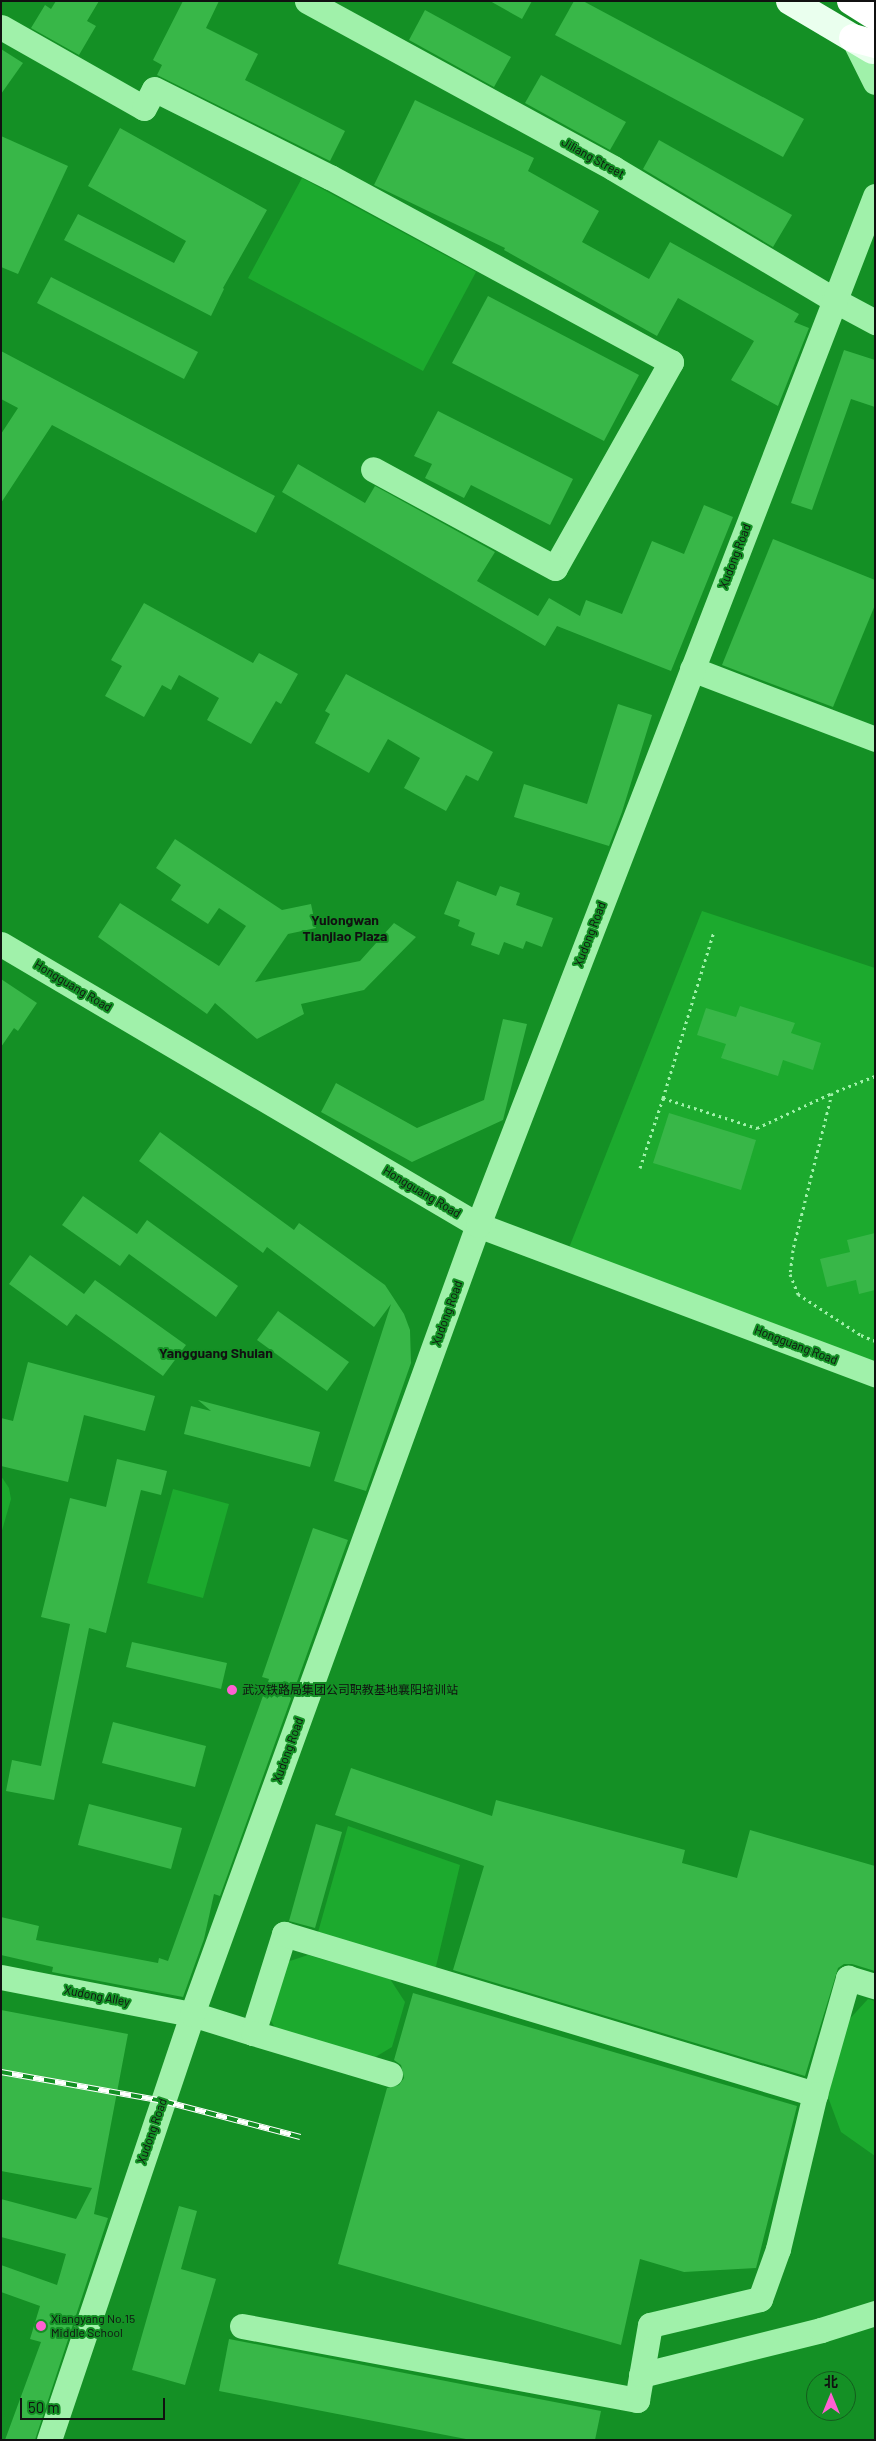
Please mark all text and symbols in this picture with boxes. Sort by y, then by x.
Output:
street label: Jiliang Street [559,135,627,181]
street label: Xudong Road [716,521,754,591]
street label: Xudong Road [571,899,609,969]
district label: Yulongwan Tianjiao Plaza [303,912,387,944]
street label: Hongguang Road [32,957,114,1015]
street label: Hongguang Road [381,1163,463,1221]
street label: Xudong Road [429,1278,465,1348]
street label: Hongguang Road [752,1322,840,1368]
district label: Yangguang Shuian [159,1345,273,1361]
place label: 武汉铁路局集团公司职教基地襄阳培训站 [242,1683,458,1697]
marker: 武汉铁路局集团公司职教基地襄阳培训站 [226,1684,238,1696]
street label: Xudong Road [270,1715,306,1785]
street label: Xudong Alley [63,1983,131,2009]
street label: Xudong Road [134,2096,170,2166]
place label: Xiangyang No.15 Middle School [51,2312,135,2340]
marker: Xiangyang No.15 Middle School [35,2320,47,2332]
north arrow [806,2371,856,2421]
text: 北 [824,2373,838,2390]
scale bar [22,2388,168,2420]
text: 50 m [28,2398,60,2416]

